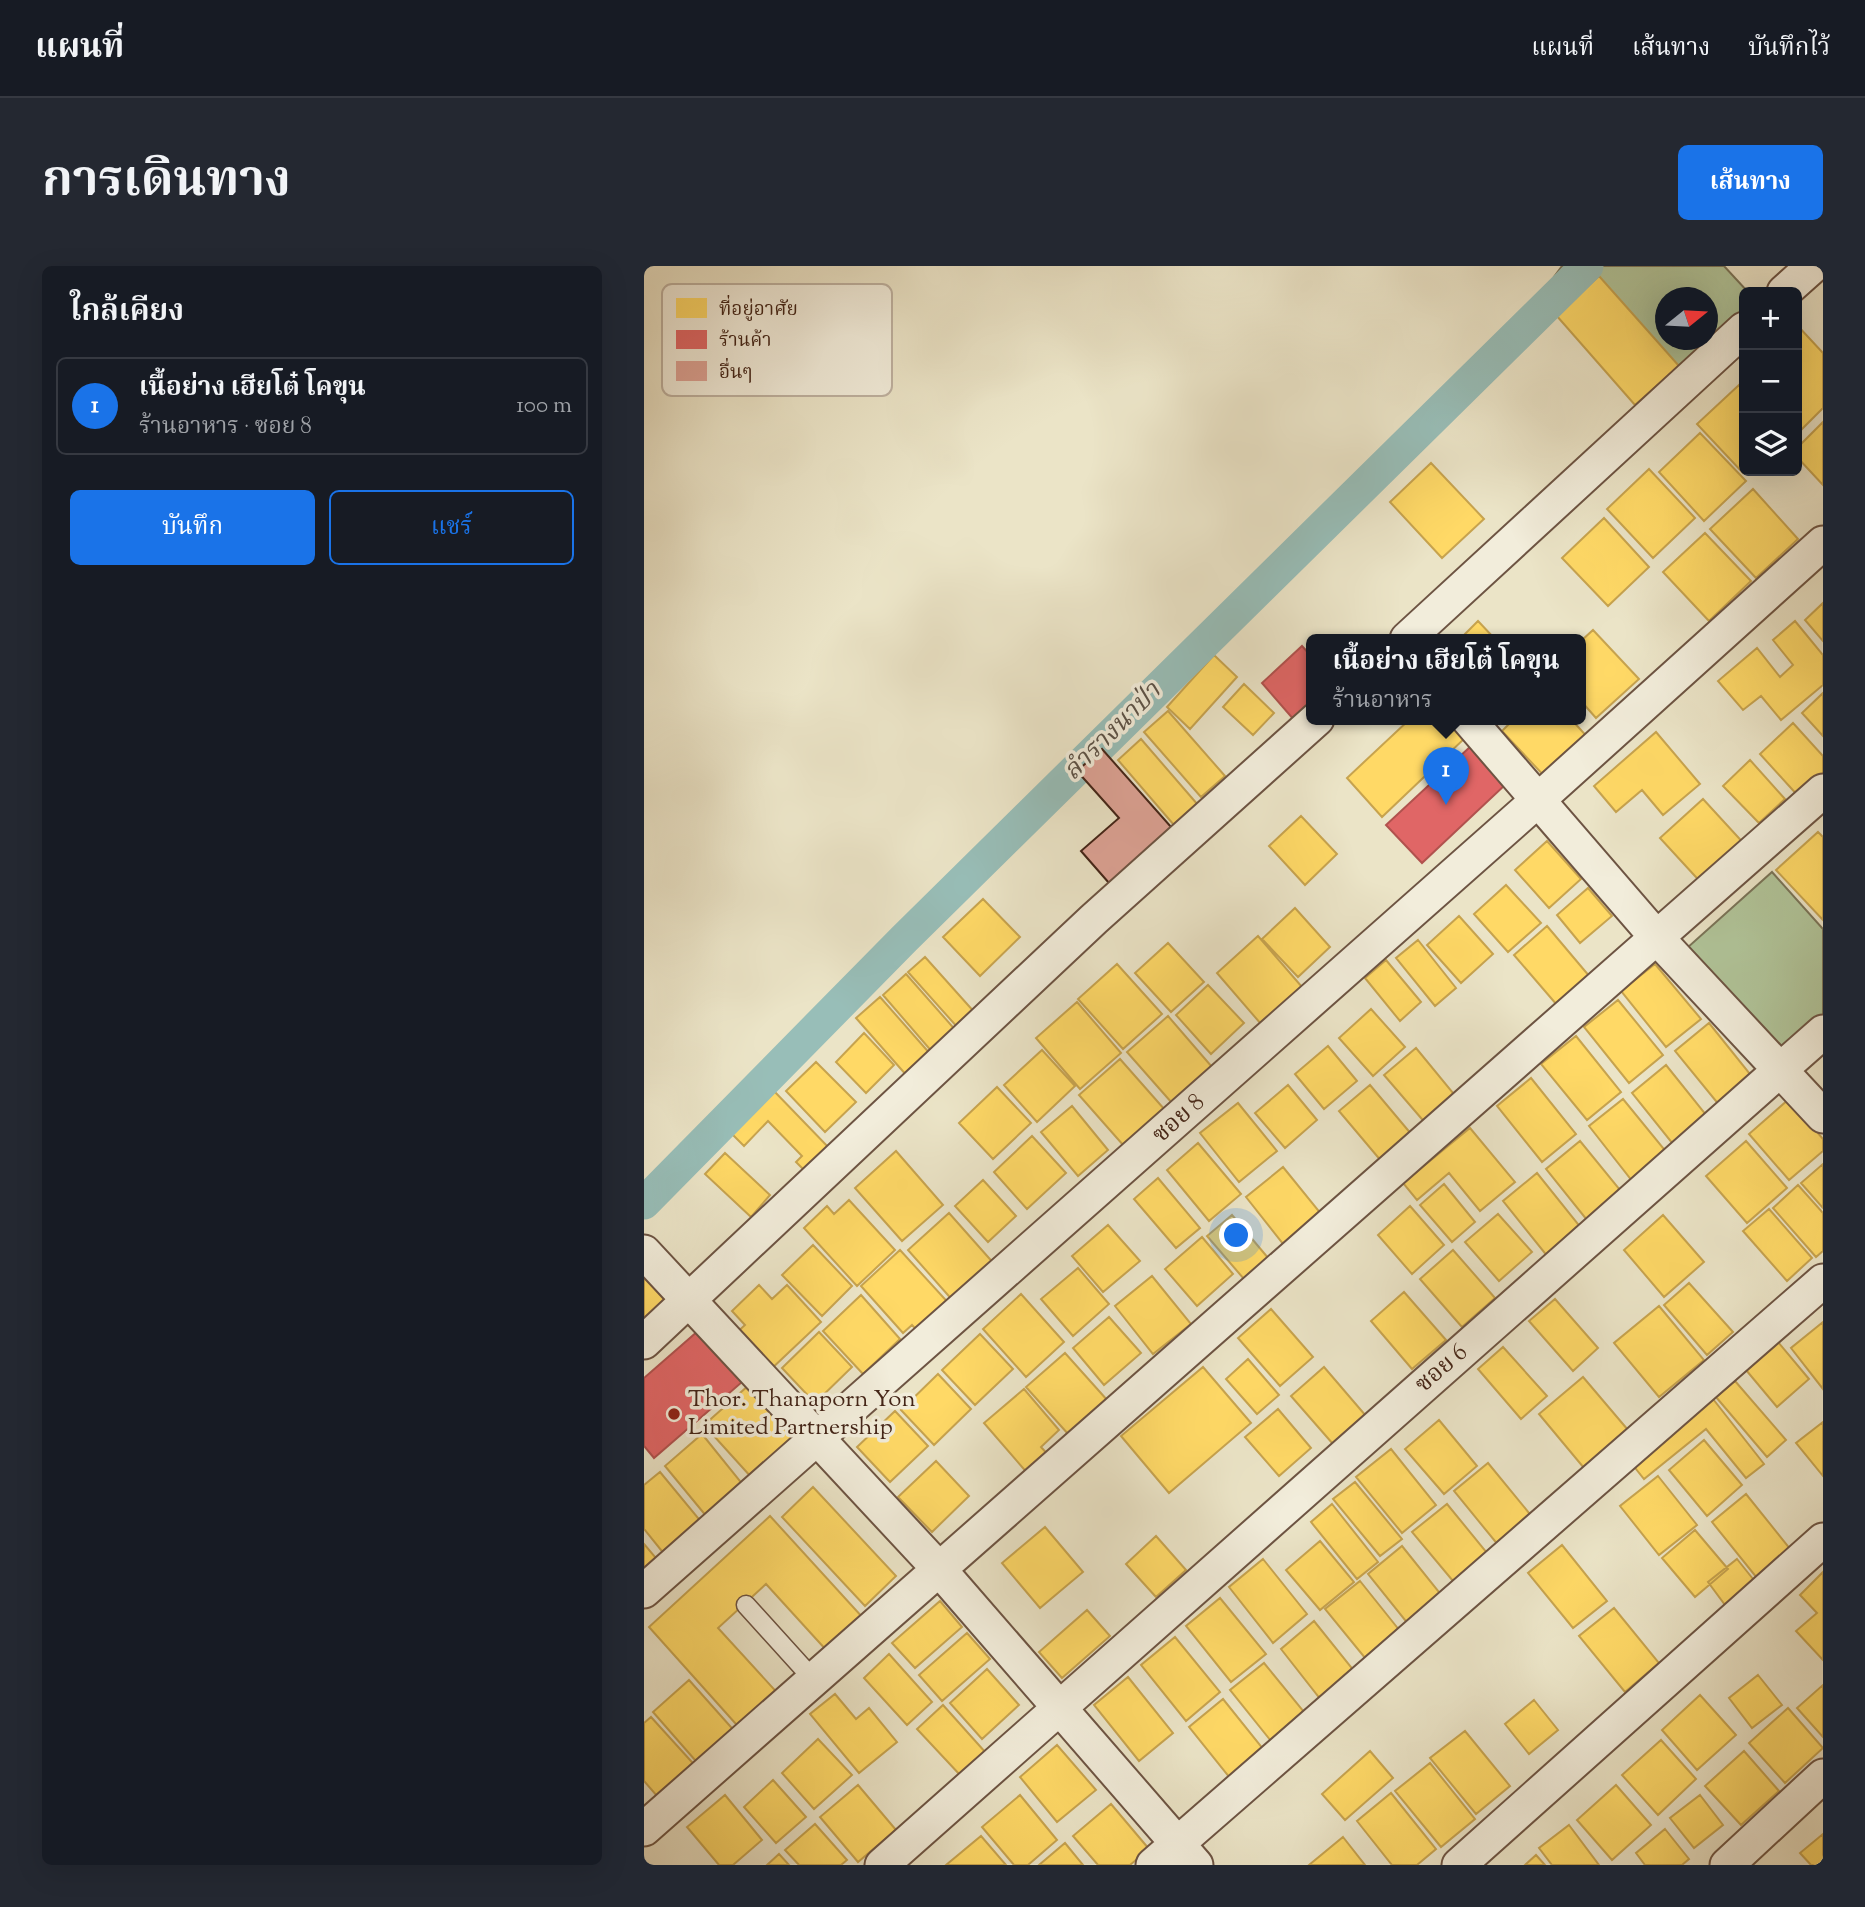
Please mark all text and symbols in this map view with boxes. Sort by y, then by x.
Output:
text: แผนที่ [35,25,124,73]
text: แผนที่ [1531,32,1594,66]
text: เส้นทาง [1632,32,1710,66]
text: บันทึกไว้ [1748,32,1830,66]
button: เส้นทาง [1678,145,1823,220]
text: การเดินทาง [42,148,291,218]
legend [662,284,892,396]
north arrow [1655,287,1718,350]
map controls [1739,287,1802,476]
button: + [1739,287,1802,350]
text: ใกล้เคียง [70,291,184,334]
text: ที่อยู่อาศัย [719,294,798,324]
text: ร้านค้า [719,328,772,355]
button: − [1739,350,1802,413]
text: อื่นๆ [719,357,753,387]
text: เนื้อย่าง เฮียโต๋ โคขุน [139,370,366,407]
text: 1 [91,390,99,423]
text: 100 m [516,390,572,423]
text: ร้านอาหาร · ซอย 8 [139,411,312,444]
button: layers [1739,413,1802,476]
button: บันทึก [70,490,315,565]
button: แชร์ [329,490,574,565]
popup [1306,634,1586,725]
text: เนื้อย่าง เฮียโต๋ โคขุน [1333,644,1559,681]
water label: ลำรางนาป่า [1056,674,1171,789]
text: ร้านอาหาร [1333,685,1432,718]
pin: 1 [1423,747,1469,805]
street label: ซอย 8 [1145,1086,1213,1152]
your location [1219,1218,1253,1252]
street label: ซอย 6 [1408,1337,1476,1401]
place label: Thor. Thanaporn Yon Limited Partnership [688,1383,916,1445]
marker: Thor. Thanaporn Yon Limited Partnership [666,1406,682,1422]

